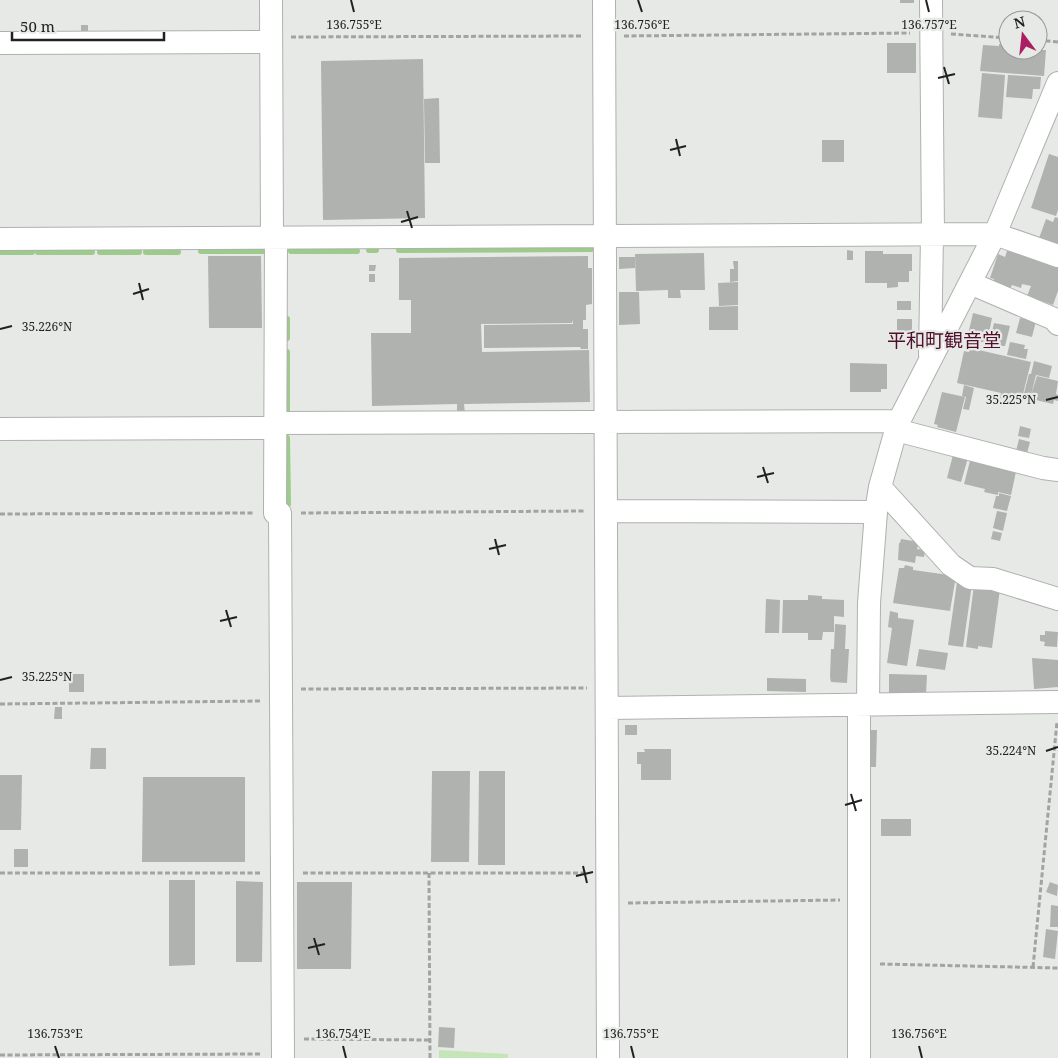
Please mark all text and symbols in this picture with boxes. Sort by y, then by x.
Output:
scale bar [12,10,165,42]
north arrow [998,10,1048,60]
text: N [1012,11,1027,33]
text: 50 m [20,16,55,36]
text: 136.755°E [326,16,382,33]
text: 136.756°E [614,16,670,33]
text: 136.757°E [901,16,957,33]
text: 35.226°N [22,318,72,335]
district label: 平和町観音堂 [887,327,1001,353]
text: 35.225°N [986,391,1036,408]
text: 35.225°N [22,668,72,685]
text: 35.224°N [986,742,1036,759]
text: 136.753°E [27,1025,83,1042]
text: 136.754°E [315,1025,371,1042]
text: 136.755°E [603,1025,659,1042]
text: 136.756°E [891,1025,947,1042]

